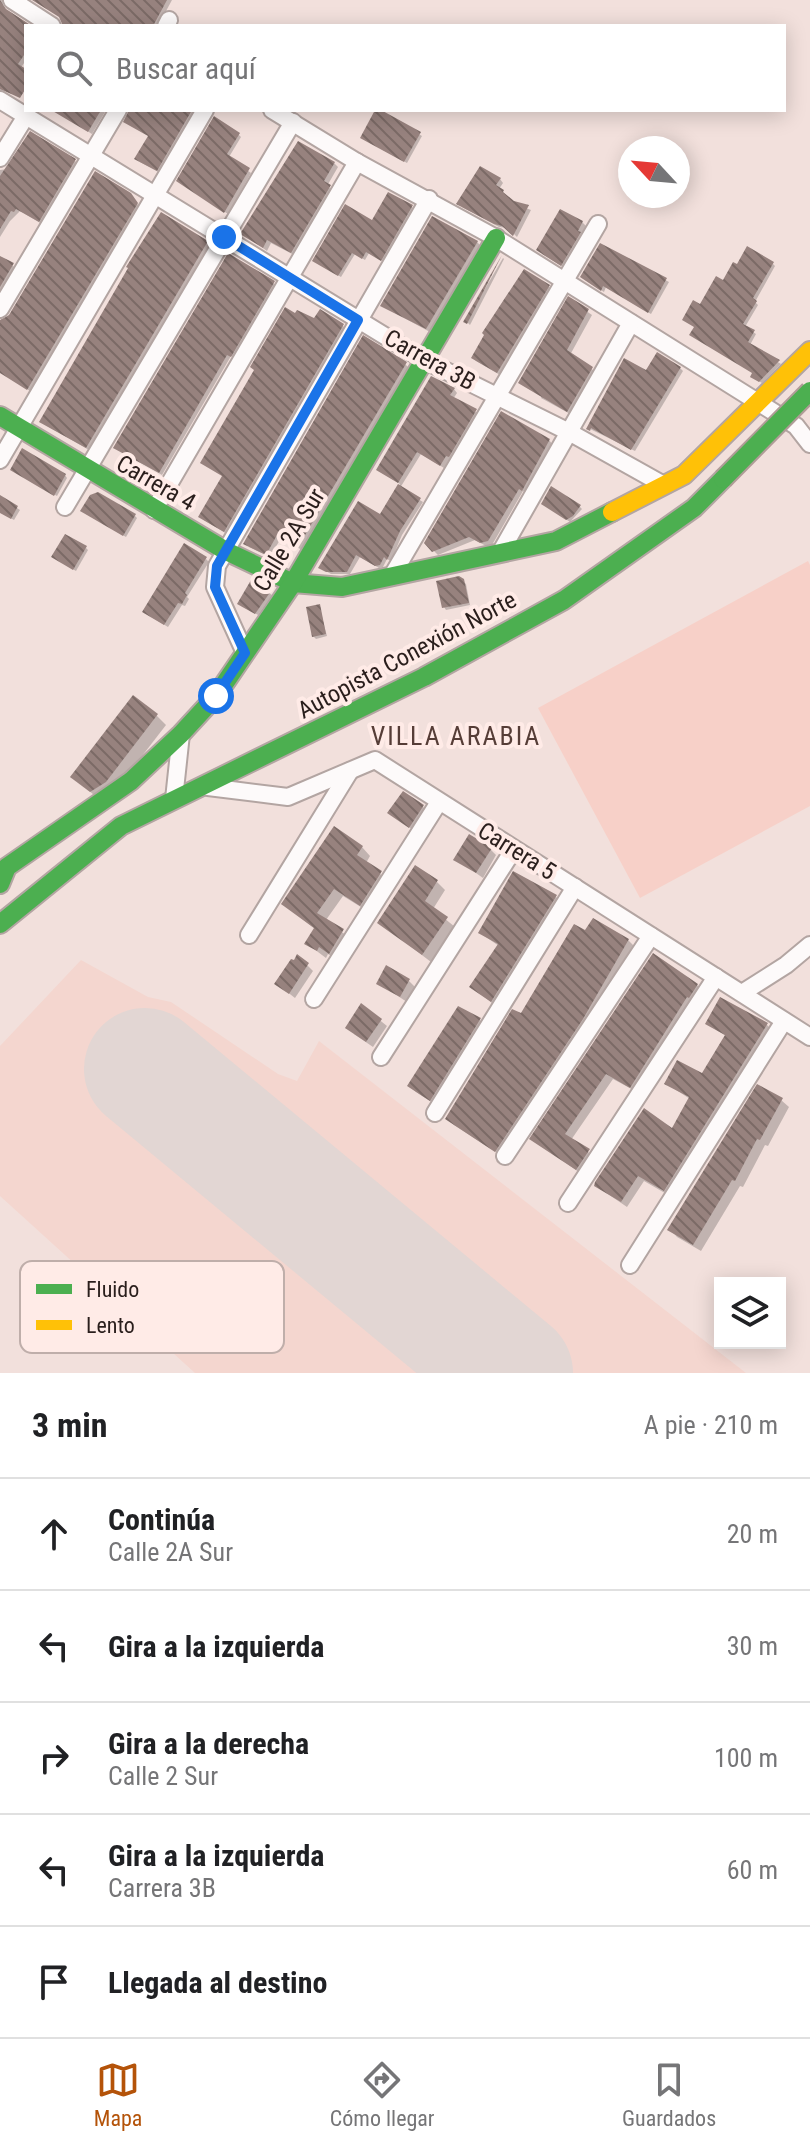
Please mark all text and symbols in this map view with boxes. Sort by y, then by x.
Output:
search box [24,24,786,112]
icon: search [52,46,96,90]
text: Buscar aquí [116,51,256,86]
north arrow [618,136,690,208]
route end [206,219,242,255]
street label: Carrera 3B [380,324,480,396]
street label: Carrera 4 [112,449,201,517]
street label: Calle 2A Sur [247,483,331,597]
street label: Autopista Conexión Norte [293,585,521,725]
route start [198,678,234,714]
district label: VILLA ARABIA [371,721,541,751]
street label: Carrera 5 [473,816,561,886]
legend [20,1261,284,1353]
text: Fluido [86,1277,139,1302]
map controls [714,1277,786,1349]
button: layers [714,1277,786,1349]
text: Lento [86,1313,135,1338]
text: 3 min [32,1405,108,1445]
text: A pie · 210 m [644,1410,778,1440]
text: Continúa [108,1502,215,1537]
icon: ahead [32,1512,76,1556]
text: 20 m [727,1519,778,1549]
text: Calle 2A Sur [108,1537,233,1567]
icon: left [32,1624,76,1668]
text: Gira a la izquierda [108,1629,324,1664]
text: 30 m [727,1631,778,1661]
text: Gira a la derecha [108,1726,309,1761]
icon: right [32,1736,76,1780]
text: 100 m [714,1743,778,1773]
text: Calle 2 Sur [108,1761,218,1791]
text: Gira a la izquierda [108,1838,324,1873]
icon: left [32,1848,76,1892]
text: 60 m [727,1855,778,1885]
text: Carrera 3B [108,1873,216,1903]
icon: arrive [32,1960,76,2004]
text: Llegada al destino [108,1965,327,2000]
tab: Mapa [94,2058,142,2131]
tab: Cómo llegar [330,2058,435,2131]
tab: Guardados [622,2058,716,2131]

